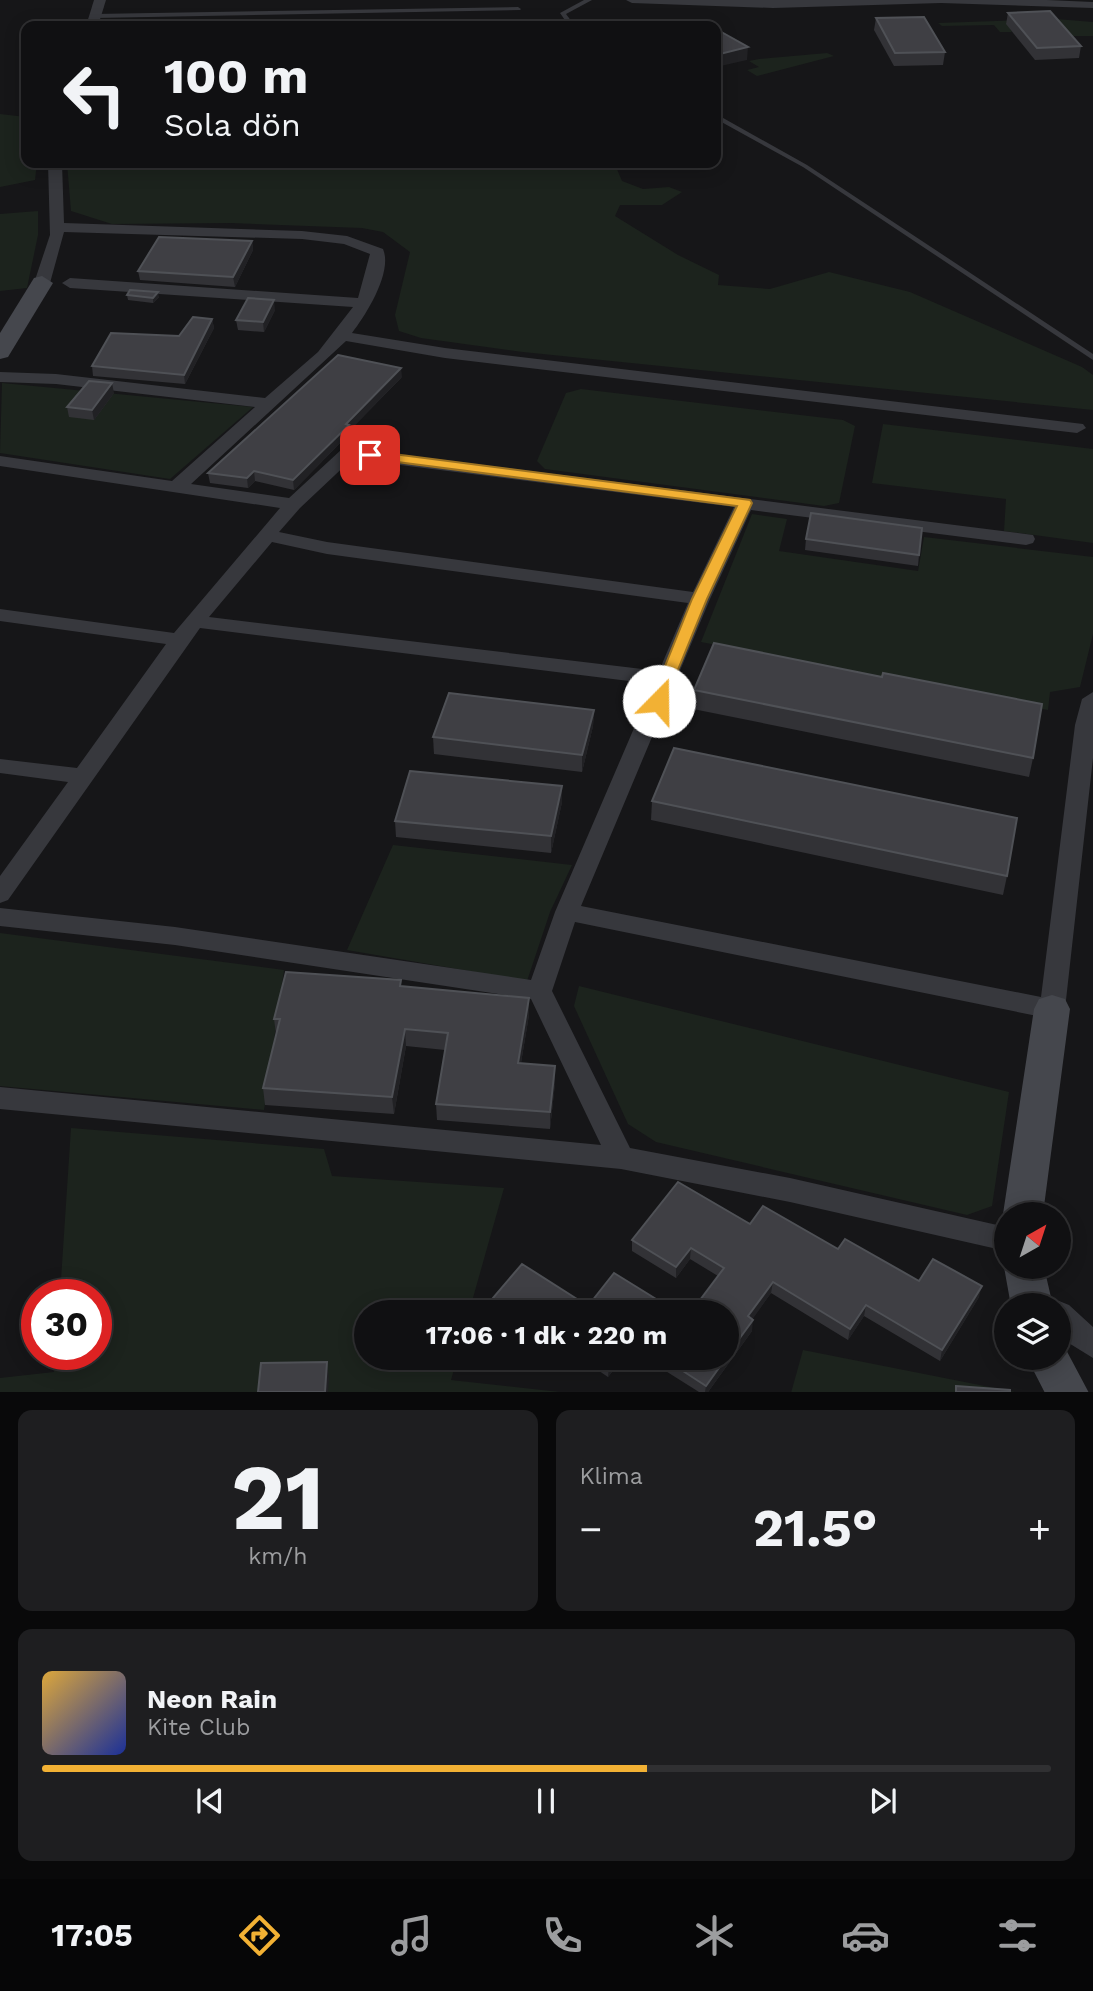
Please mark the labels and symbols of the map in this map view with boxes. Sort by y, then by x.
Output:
pin [340,425,400,485]
position arrow [622,664,696,738]
north arrow [994,1202,1071,1279]
speed limit sign: 30 [21,1279,112,1370]

